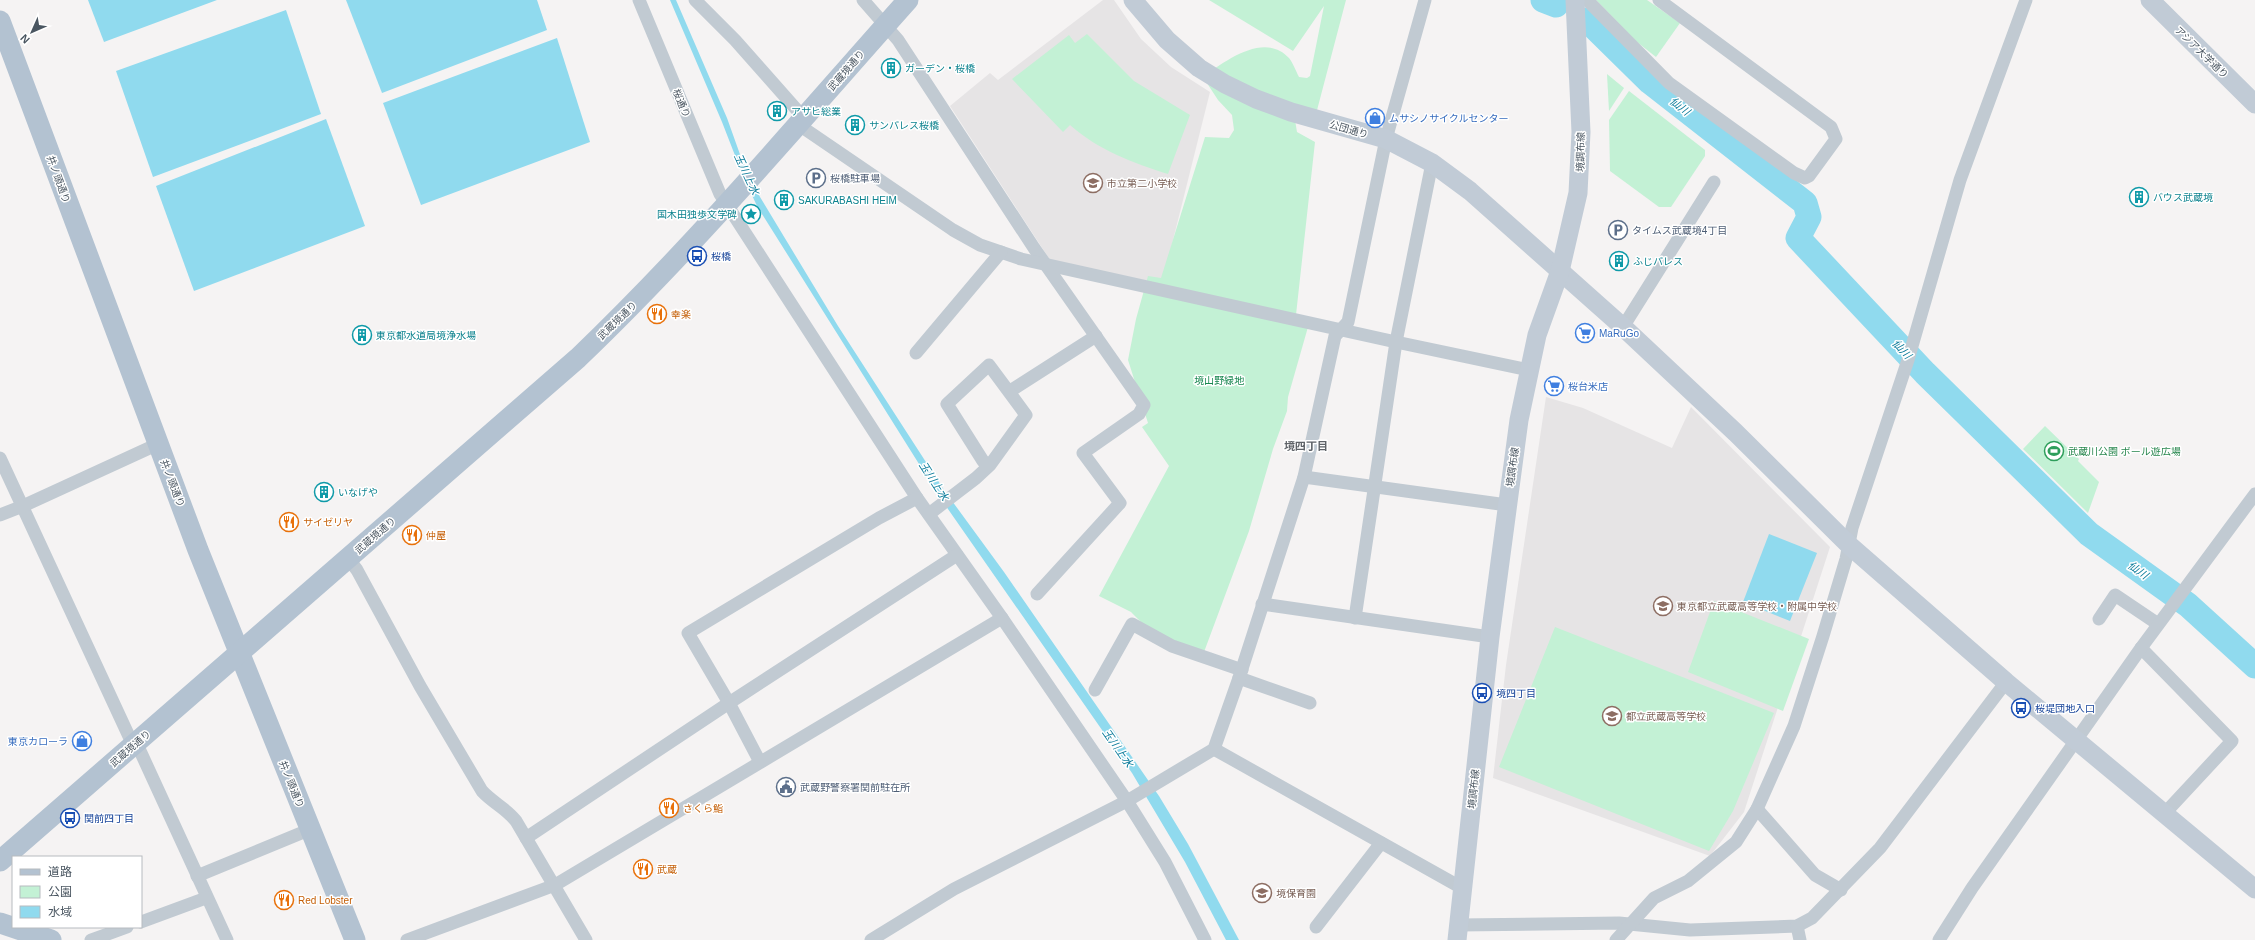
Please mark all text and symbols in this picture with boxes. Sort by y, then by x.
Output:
north arrow [12,12,52,52]
street label: アジア大学通り [2173,24,2231,80]
text: N [18,32,32,46]
street label: 武蔵境通り [826,48,867,93]
building icon: ガーデン・桜橋 [880,57,902,79]
place label: ガーデン・桜橋 [905,63,975,74]
street label: 桜通り [671,87,692,119]
water label: 仙川 [1668,94,1693,118]
building icon: アサヒ総業 [766,100,788,122]
place label: アサヒ総業 [791,106,841,117]
shop icon: ムサシノサイクルセンター [1364,107,1386,129]
place label: ムサシノサイクルセンター [1389,113,1509,124]
building icon: サンパレス桜橋 [844,114,866,136]
street label: 公団通り [1328,119,1370,140]
place label: サンパレス桜橋 [869,120,939,131]
street label: 境調布線 [1575,132,1586,172]
water label: 玉川上水 [732,152,762,197]
street label: 井ノ頭通り [45,154,72,205]
parking icon: 桜橋駐車場 [805,167,827,189]
school or university icon: 市立第二小学校 [1082,172,1104,194]
place label: 桜橋駐車場 [830,173,880,184]
place label: 市立第二小学校 [1107,178,1177,189]
building icon: バウス武蔵境 [2128,186,2150,208]
building icon: SAKURABASHI HEIM [773,189,795,211]
place label: バウス武蔵境 [2153,192,2213,203]
place label: SAKURABASHI HEIM [798,195,897,206]
place icon: 国木田独歩文学碑 [740,203,762,225]
place label: 国木田独歩文学碑 [657,209,737,220]
parking icon: タイムス武蔵境4丁目 [1607,219,1629,241]
place label: タイムス武蔵境4丁目 [1632,225,1727,236]
bus stop icon: 桜橋 [686,245,708,267]
building icon: ふじパレス [1608,250,1630,272]
place label: 桜橋 [711,251,731,262]
place label: ふじパレス [1633,256,1683,267]
street label: 武蔵境通り [596,299,639,342]
restaurant icon: 幸楽 [646,303,668,325]
place label: 幸楽 [671,309,691,320]
supermarket icon: MaRuGo [1574,322,1596,344]
building icon: 東京都水道局境浄水場 [351,324,373,346]
place label: MaRuGo [1599,328,1639,339]
place label: 東京都水道局境浄水場 [376,330,476,341]
water label: 仙川 [1890,337,1915,362]
park label: 境山野緑地 [1194,375,1245,386]
supermarket icon: 桜台米店 [1543,375,1565,397]
place label: 桜台米店 [1568,381,1608,392]
district label: 境四丁目 [1284,440,1328,452]
sports icon: 武蔵川公園 ボール遊広場 [2043,440,2065,462]
street label: 境調布線 [1504,446,1521,488]
place label: 武蔵川公園 ボール遊広場 [2068,446,2181,457]
street label: 井ノ頭通り [158,458,187,508]
water label: 玉川上水 [917,459,952,504]
building icon: いなげや [313,481,335,503]
place label: いなげや [338,487,378,498]
restaurant icon: サイゼリヤ [278,511,300,533]
street label: 武蔵境通り [353,515,398,556]
place label: サイゼリヤ [303,517,353,528]
restaurant icon: 仲屋 [401,524,423,546]
place label: 仲屋 [426,530,446,541]
water label: 仙川 [2126,559,2151,582]
school or university icon: 東京都立武蔵高等学校・附属中学校 [1652,595,1674,617]
place label: 東京都立武蔵高等学校・附属中学校 [1677,601,1837,612]
bus stop icon: 境四丁目 [1471,682,1493,704]
place label: 境四丁目 [1496,688,1536,699]
bus stop icon: 桜堤団地入口 [2010,697,2032,719]
place label: 桜堤団地入口 [2035,703,2095,714]
school or university icon: 都立武蔵高等学校 [1601,705,1623,727]
place label: 都立武蔵高等学校 [1626,711,1706,722]
water label: 玉川上水 [1100,727,1136,770]
street label: 武蔵境通り [108,728,153,769]
shop icon: 東京カローラ [71,730,93,752]
place label: 東京カローラ [8,736,68,747]
street label: 井ノ頭通り [277,759,306,809]
street label: 境調布線 [1466,769,1481,810]
public building icon: 武蔵野警察署関前駐在所 [775,776,797,798]
place label: 武蔵野警察署関前駐在所 [800,782,910,793]
restaurant icon: さくら鮨 [658,797,680,819]
place label: さくら鮨 [683,803,723,814]
bus stop icon: 関前四丁目 [59,807,81,829]
place label: 関前四丁目 [84,813,134,824]
legend [12,856,142,928]
restaurant icon: 武蔵 [632,858,654,880]
place label: 武蔵 [657,864,677,875]
text: 道路 [48,865,72,879]
school or university icon: 境保育園 [1251,882,1273,904]
text: 公園 [48,885,72,899]
place label: 境保育園 [1276,888,1316,899]
restaurant icon: Red Lobster [273,889,295,911]
place label: Red Lobster [298,895,353,906]
text: 水域 [48,905,72,919]

